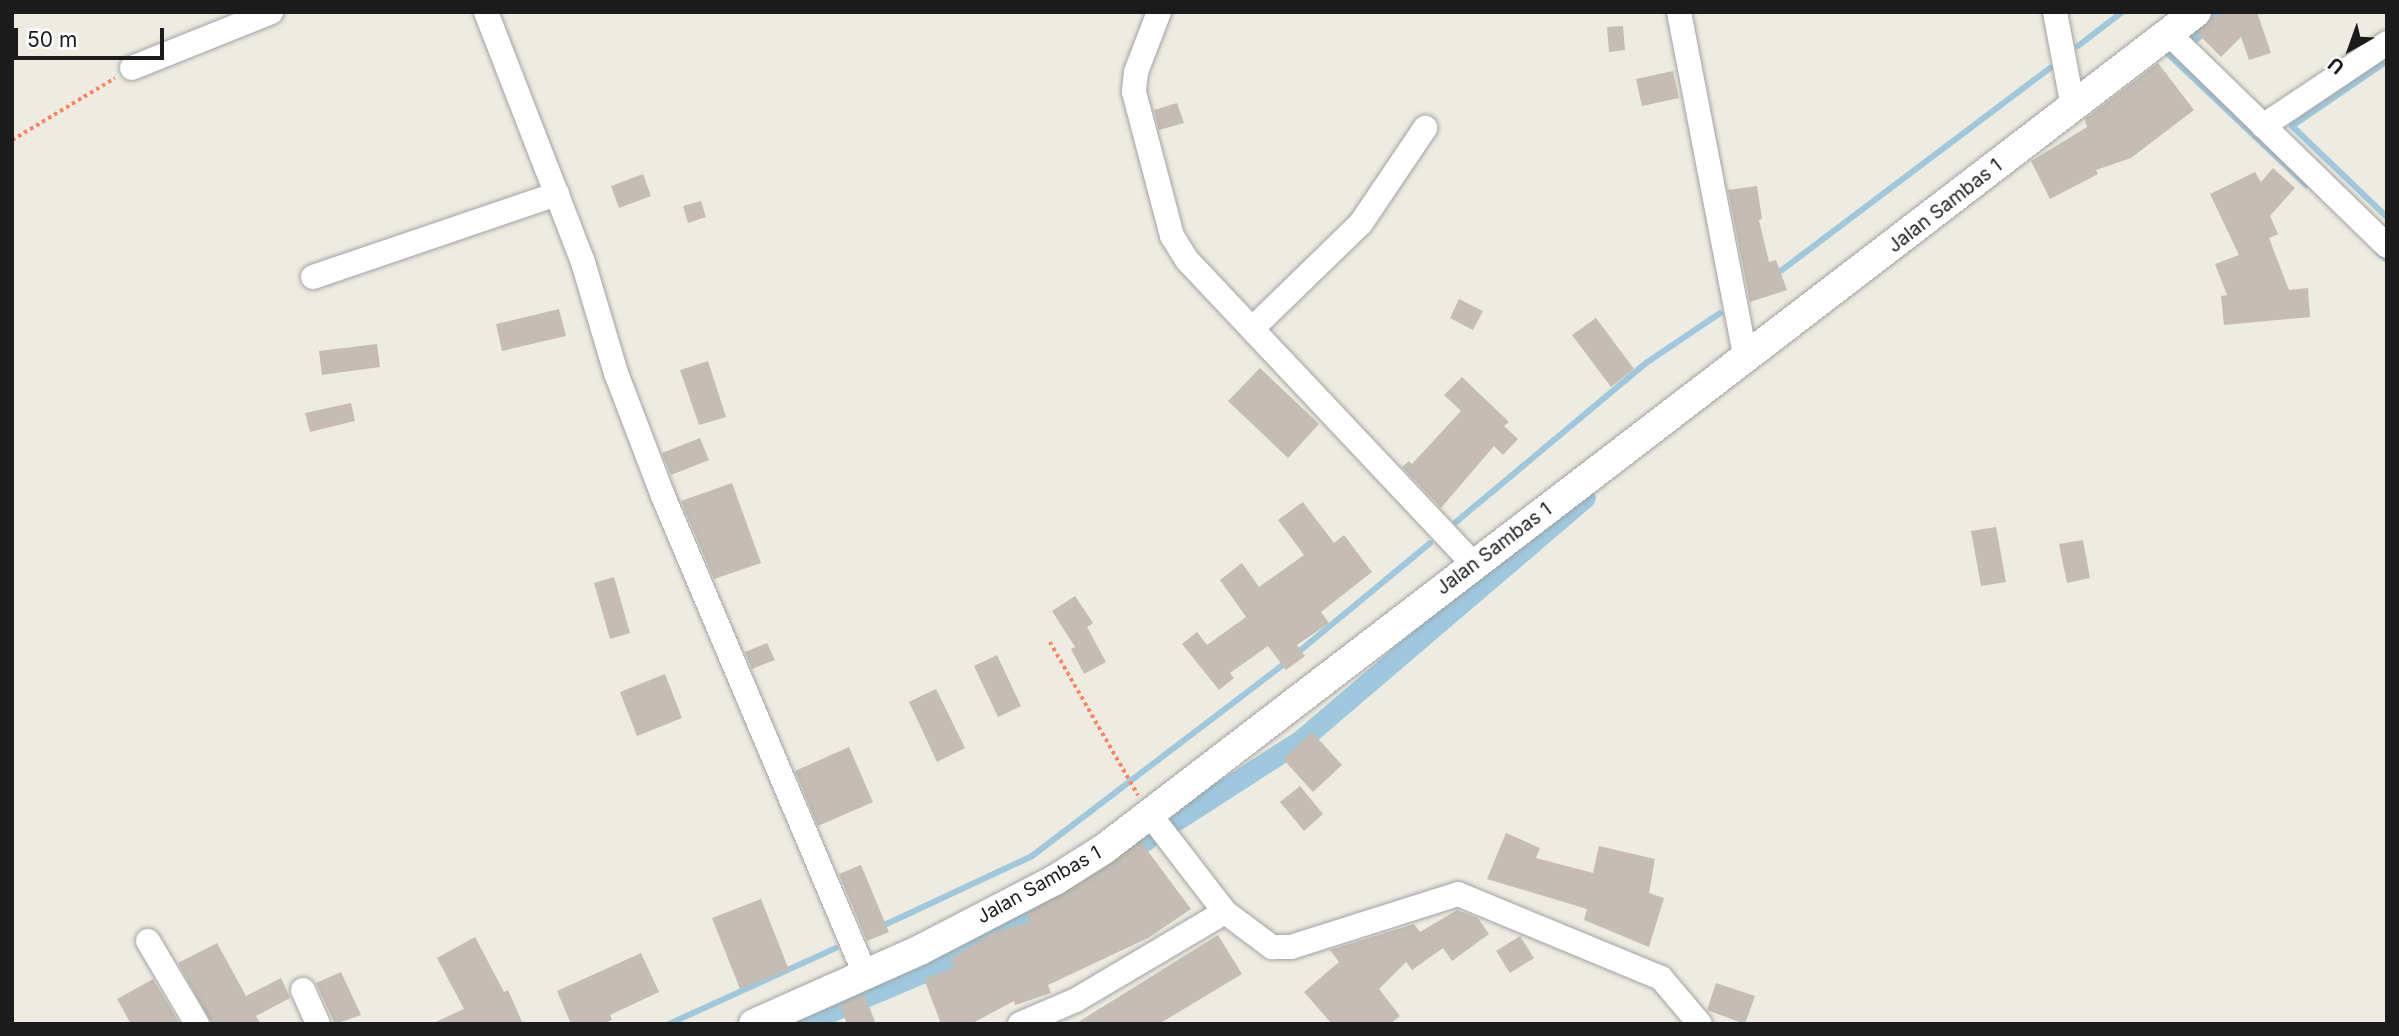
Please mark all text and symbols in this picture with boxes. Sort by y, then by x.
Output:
scale bar [18,14,168,58]
north arrow [2315,14,2385,84]
text: 50 m [27,27,77,52]
text: U [2323,52,2349,79]
street label: Jalan Sambas 1 [1883,154,2007,258]
street label: Jalan Sambas 1 [1432,498,1556,600]
street label: Jalan Sambas 1 [973,841,1105,929]

